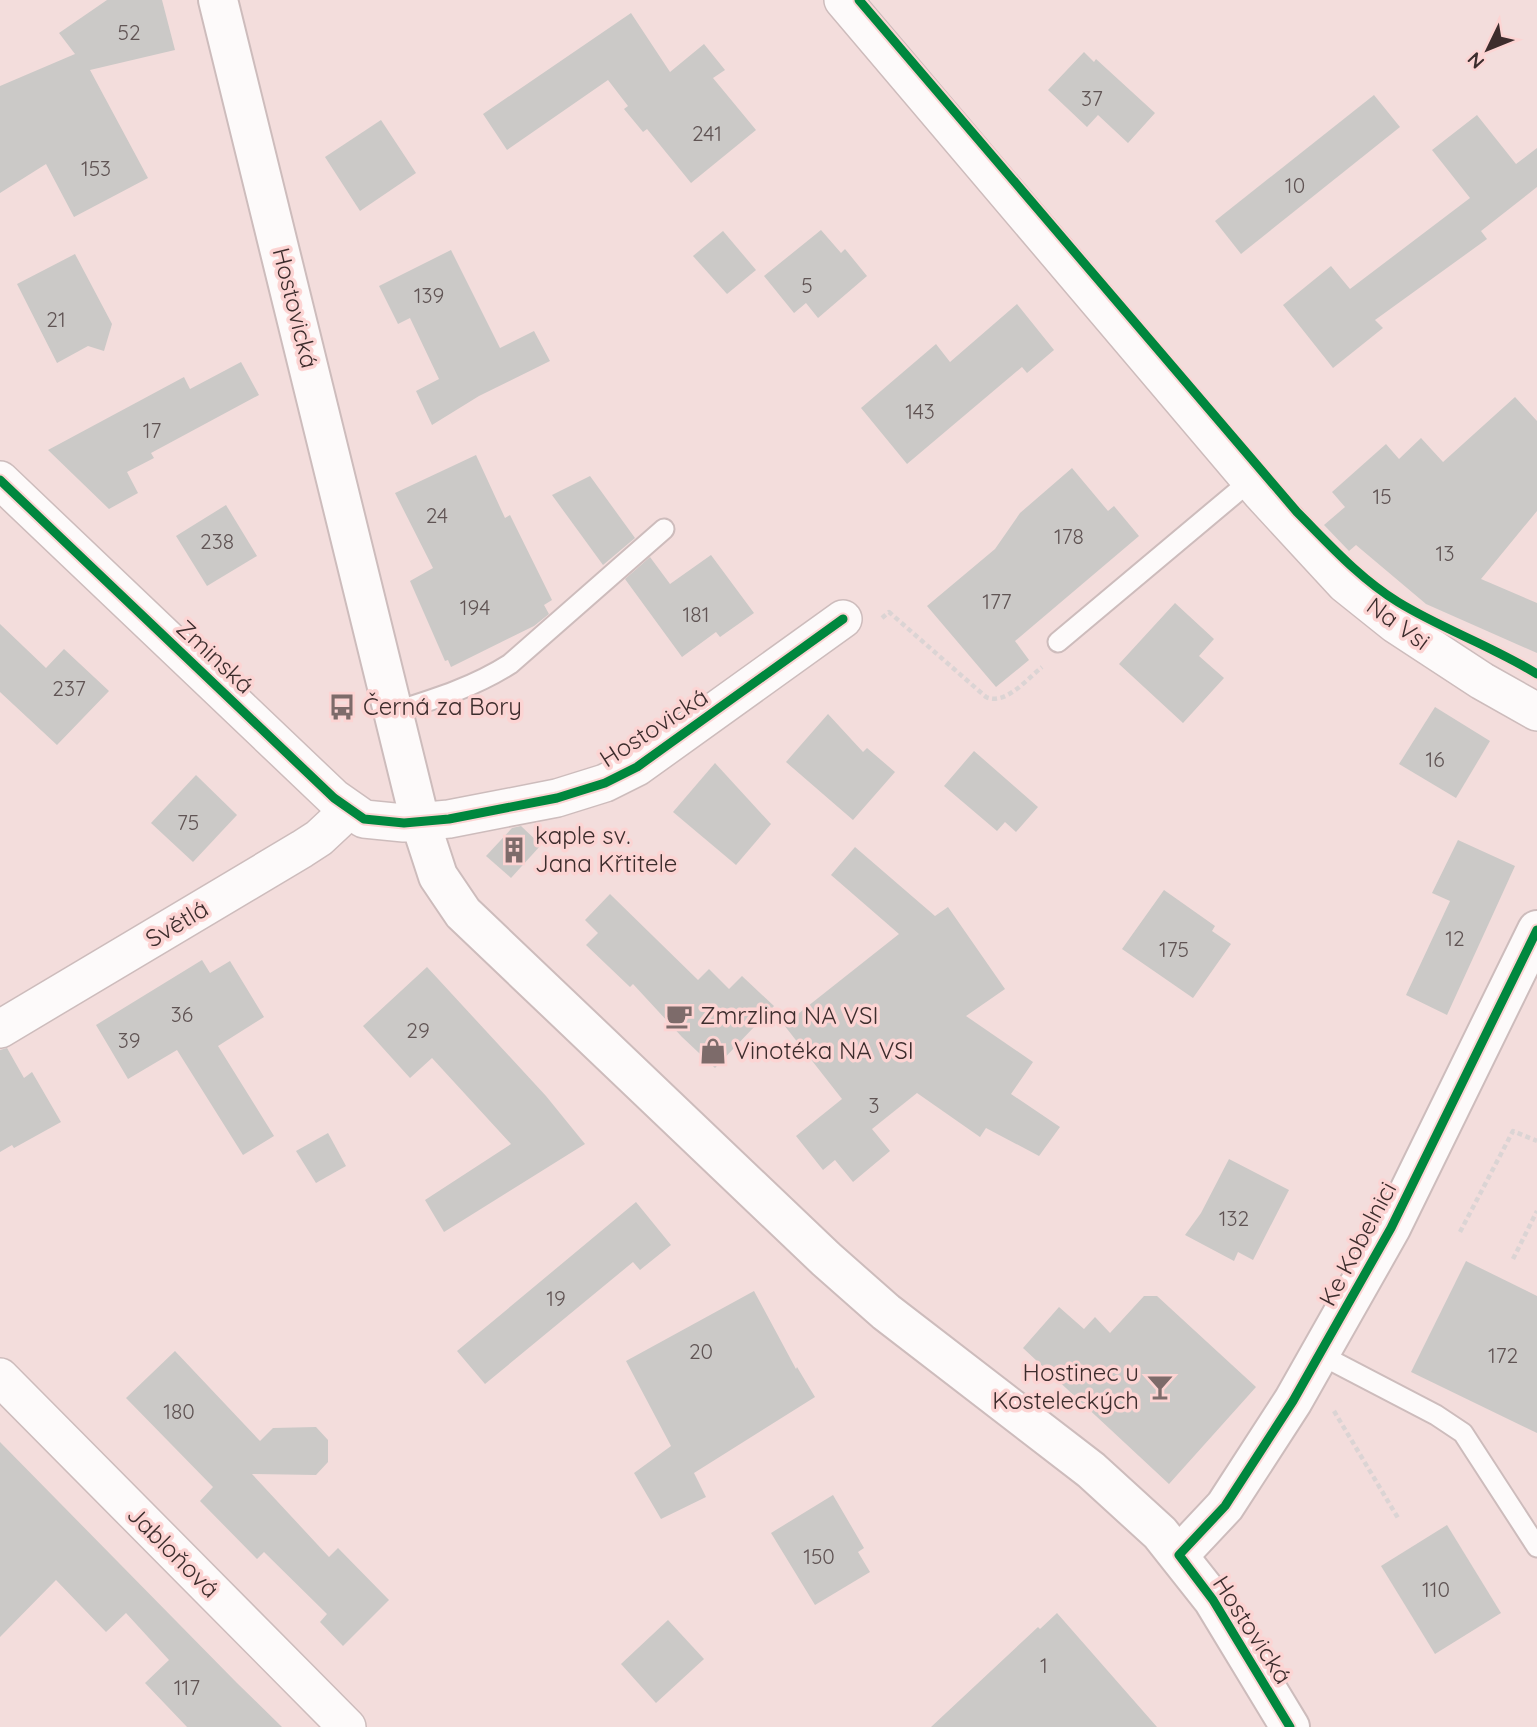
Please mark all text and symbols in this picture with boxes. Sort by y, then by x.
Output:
north arrow [1453,14,1523,84]
house number: 52 [117,19,141,45]
text: N [1462,47,1489,74]
house number: 37 [1081,85,1103,111]
house number: 241 [692,120,722,146]
house number: 153 [81,155,111,181]
house number: 10 [1285,172,1305,198]
street label: Hostovická [267,244,325,371]
house number: 5 [801,272,813,298]
house number: 139 [414,282,444,308]
house number: 21 [46,306,66,332]
house number: 143 [905,398,935,424]
house number: 17 [143,417,161,443]
house number: 15 [1372,483,1392,509]
house number: 24 [426,502,448,528]
house number: 178 [1054,523,1084,549]
house number: 238 [200,528,234,554]
house number: 13 [1436,540,1454,566]
house number: 177 [982,588,1012,614]
street label: Na Vsi [1361,590,1436,656]
house number: 194 [460,594,490,620]
house number: 181 [683,601,709,627]
street label: Zminská [171,613,261,700]
house number: 237 [52,675,86,701]
street label: Hostovická [594,681,713,773]
place label: Černá za Bory [363,691,522,721]
bus stop icon: Černá za Bory [327,692,357,722]
house number: 16 [1425,746,1445,772]
house number: 75 [177,809,199,835]
place label: kaple sv. Jana Křtitele [535,820,677,878]
building icon: kaple sv. Jana Křtitele [499,835,529,865]
street label: Světlá [140,893,213,953]
house number: 12 [1445,925,1465,951]
house number: 175 [1159,936,1189,962]
place label: Zmrzlina NA VSI [700,1000,878,1030]
house number: 36 [171,1001,193,1027]
cafe icon: Zmrzlina NA VSI [664,1001,694,1031]
house number: 29 [406,1017,430,1043]
house number: 39 [118,1027,140,1053]
place label: Vinotéka NA VSI [734,1035,914,1065]
shop icon: Vinotéka NA VSI [698,1036,728,1066]
house number: 3 [868,1092,880,1118]
street label: Ke Kobelnici [1312,1176,1402,1311]
house number: 132 [1219,1205,1249,1231]
house number: 19 [546,1285,566,1311]
house number: 20 [689,1338,713,1364]
house number: 172 [1488,1342,1518,1368]
place label: Hostinec u Kosteleckých [992,1357,1139,1415]
bar icon: Hostinec u Kosteleckých [1145,1372,1175,1402]
house number: 180 [163,1398,195,1424]
street label: Jabloňová [121,1499,226,1604]
house number: 150 [803,1543,835,1569]
street label: Hostovická [1207,1570,1299,1689]
house number: 110 [1422,1576,1450,1602]
house number: 1 [1040,1652,1048,1678]
house number: 117 [174,1674,200,1700]

